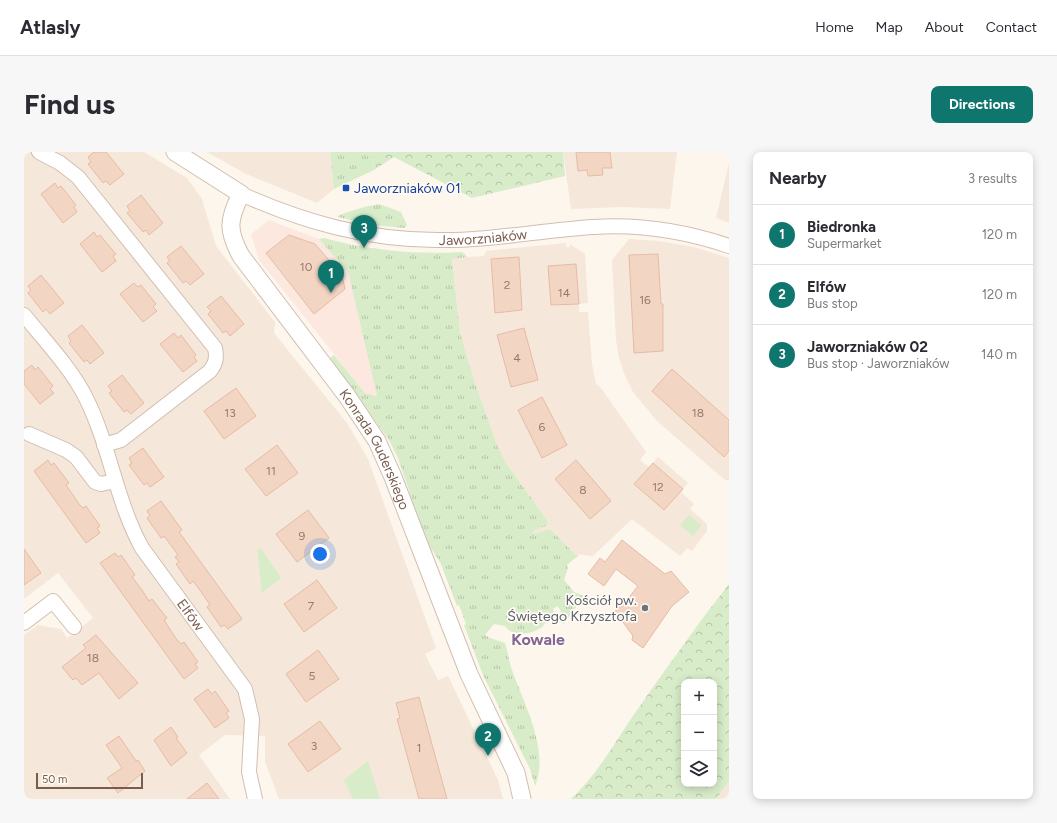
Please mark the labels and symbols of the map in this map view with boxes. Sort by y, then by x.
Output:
place label: Jaworzniaków 01 [354,180,461,197]
marker: Jaworzniaków 01 [341,183,351,193]
pin: 3 [351,215,377,248]
street label: Jaworzniaków [439,226,528,249]
house number: 10 [300,260,313,274]
pin: 1 [318,260,344,293]
house number: 2 [504,278,510,292]
house number: 14 [558,286,571,300]
house number: 16 [639,293,651,307]
house number: 4 [513,351,521,365]
street label: Konrada Guderskiego [336,386,413,512]
house number: 13 [224,406,236,420]
house number: 18 [692,406,704,420]
house number: 6 [539,420,546,434]
house number: 11 [266,464,276,478]
house number: 12 [652,480,664,494]
house number: 8 [579,483,587,497]
house number: 9 [299,529,306,543]
your location [310,544,330,564]
place label: Kościół pw. Świętego Krzysztofa [507,592,637,625]
street label: Elfów [173,596,208,635]
house number: 7 [308,599,315,613]
marker: Kościół pw. Świętego Krzysztofa [640,603,650,613]
district label: Kowale [511,630,565,649]
house number: 18 [87,651,99,665]
house number: 5 [309,669,316,683]
pin: 2 [475,723,501,756]
house number: 3 [311,739,317,753]
house number: 1 [417,741,421,755]
scale bar [36,771,143,790]

